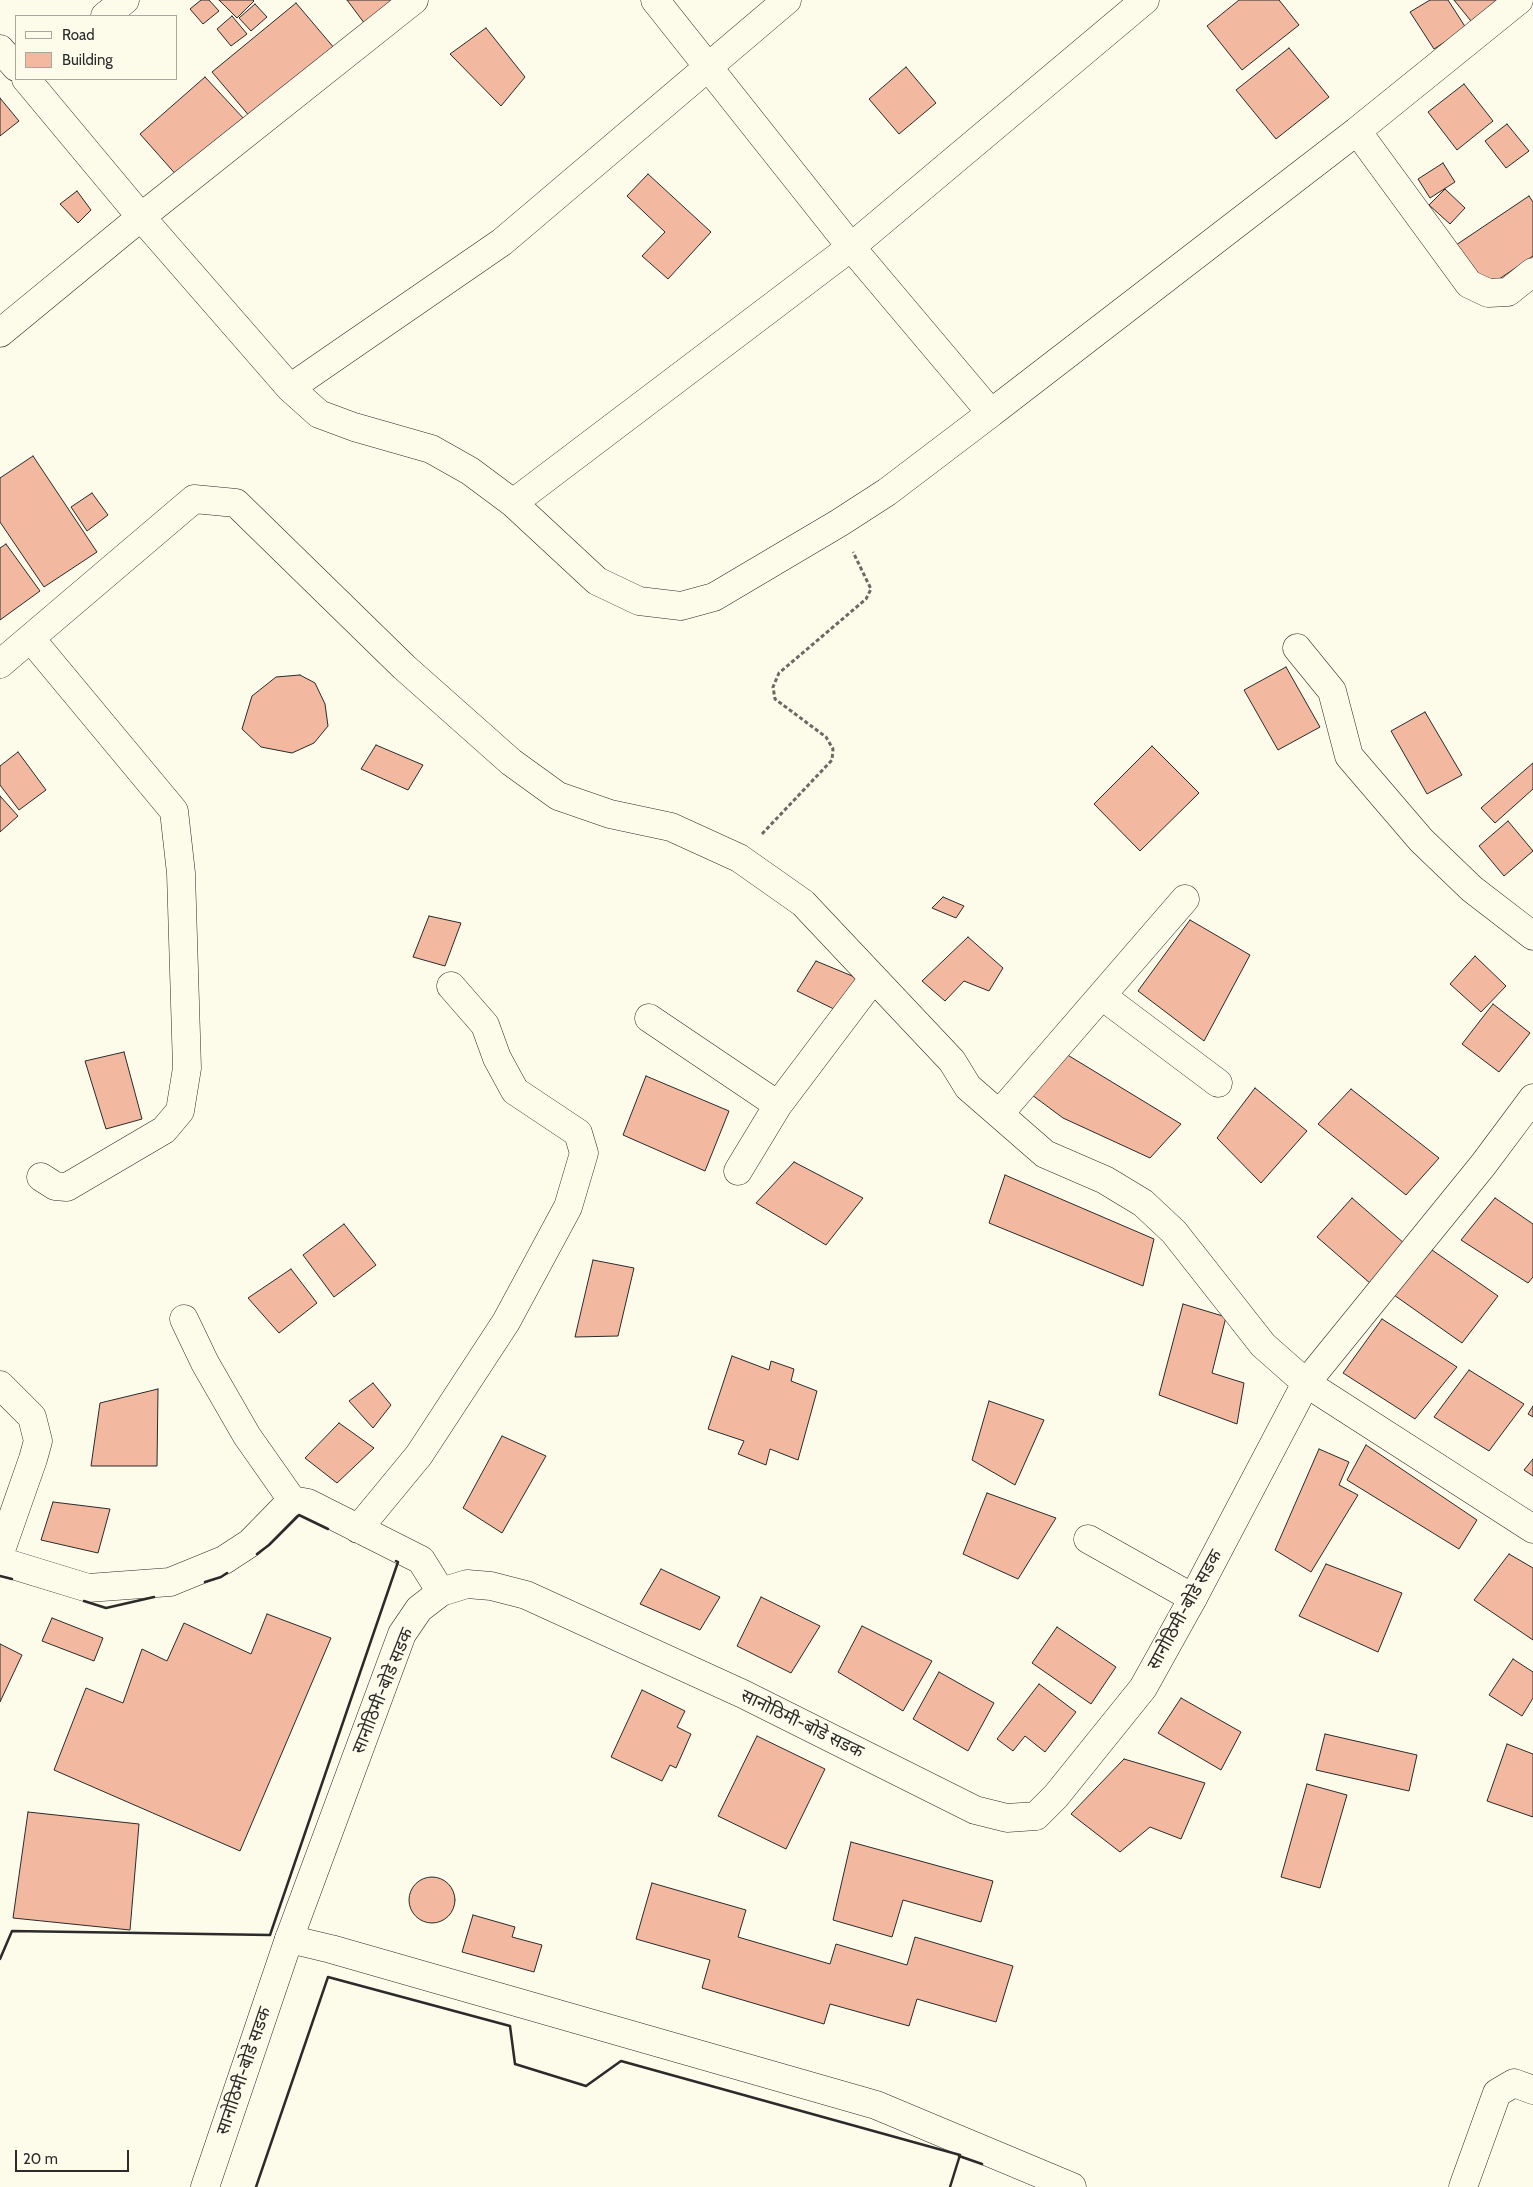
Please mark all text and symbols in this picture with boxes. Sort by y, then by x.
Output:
legend [15,15,178,80]
text: Road [62,26,95,44]
text: Building [62,51,113,69]
street label: सानोठिमी-बोडे सडक [1143,1546,1227,1674]
street label: सानोठिमी-बोडे सडक [348,1625,418,1757]
street label: सानोठिमी-बोडे सडक [737,1685,867,1763]
street label: सानोठिमी-बोडे सडक [212,2004,276,2138]
scale bar [18,2140,131,2172]
text: 20 m [23,2150,58,2168]

